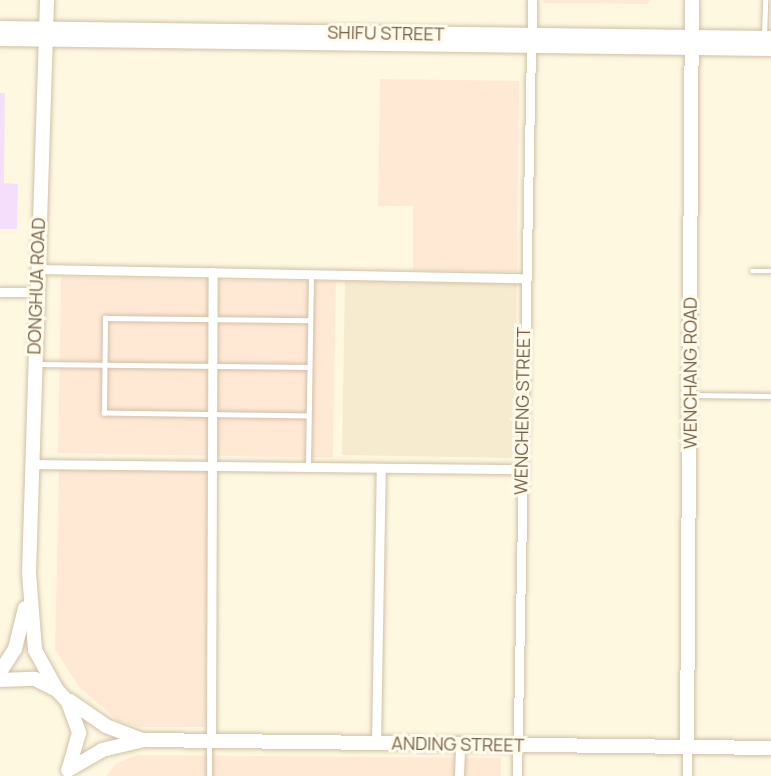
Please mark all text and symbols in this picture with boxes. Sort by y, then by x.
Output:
street label: SHIFU STREET [327,21,445,45]
street label: DONGHUA ROAD [23,217,49,355]
street label: WENCHANG ROAD [679,297,701,449]
street label: WENCHENG STREET [510,327,534,495]
street label: ANDING STREET [391,732,525,756]

